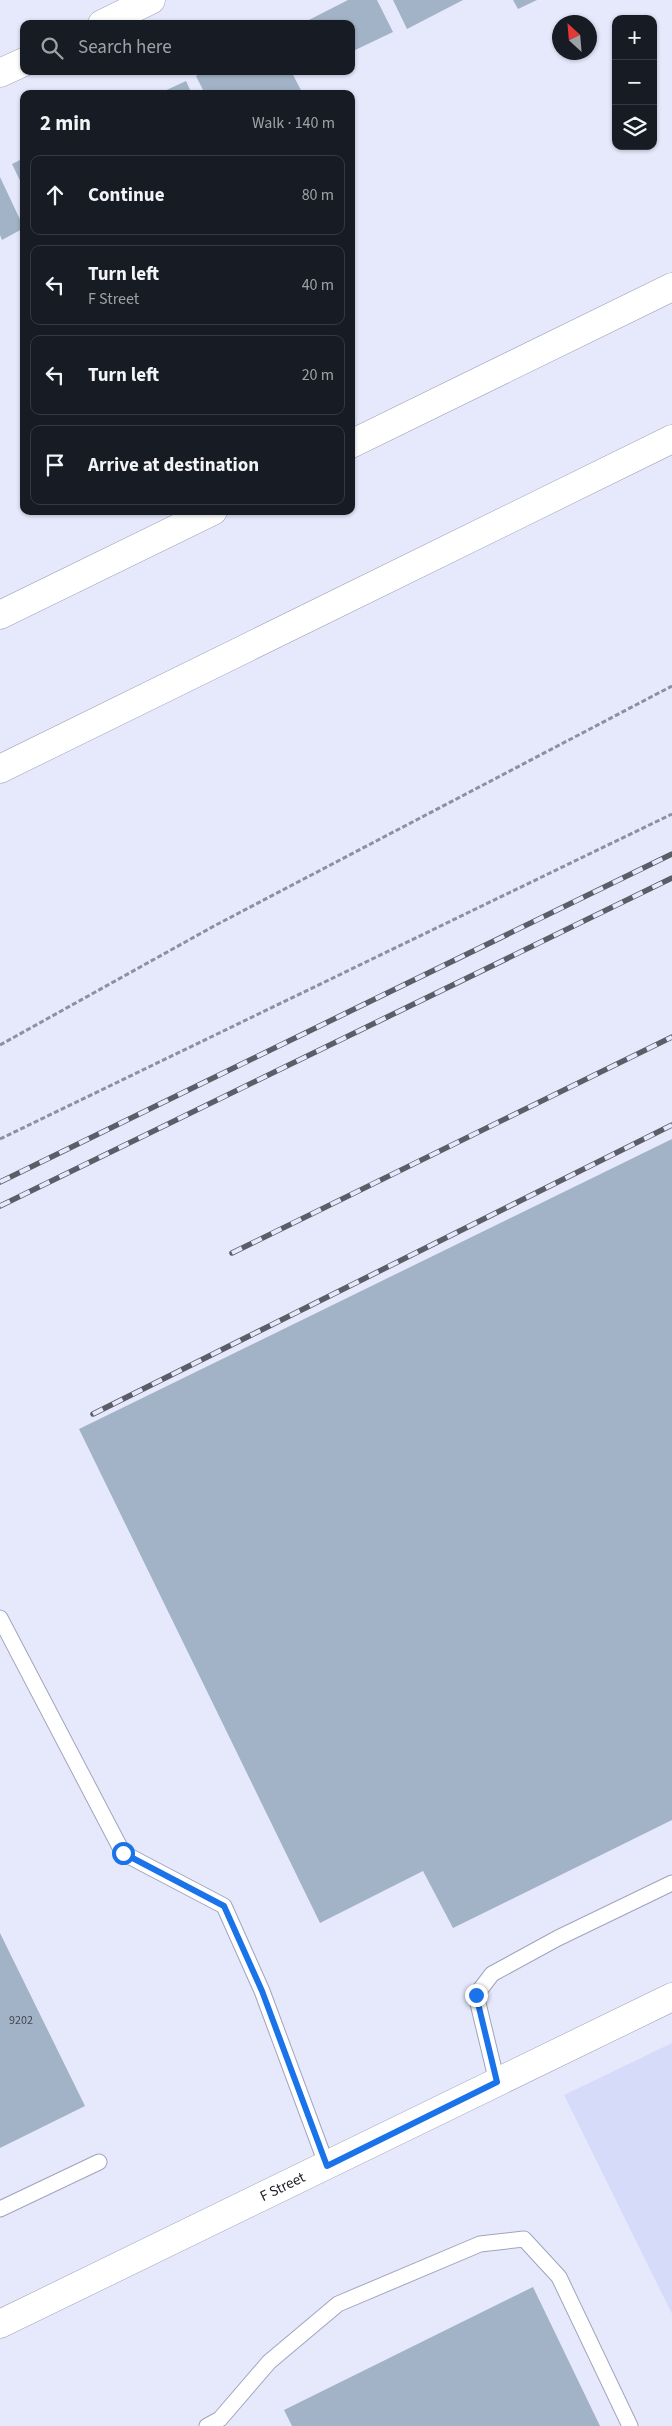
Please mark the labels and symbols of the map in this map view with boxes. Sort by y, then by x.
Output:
north arrow [552,15,597,60]
route start [112,1842,135,1865]
route end [465,1984,488,2007]
house number: 9202 [9,2012,33,2029]
street label: F Street [256,2167,309,2207]

